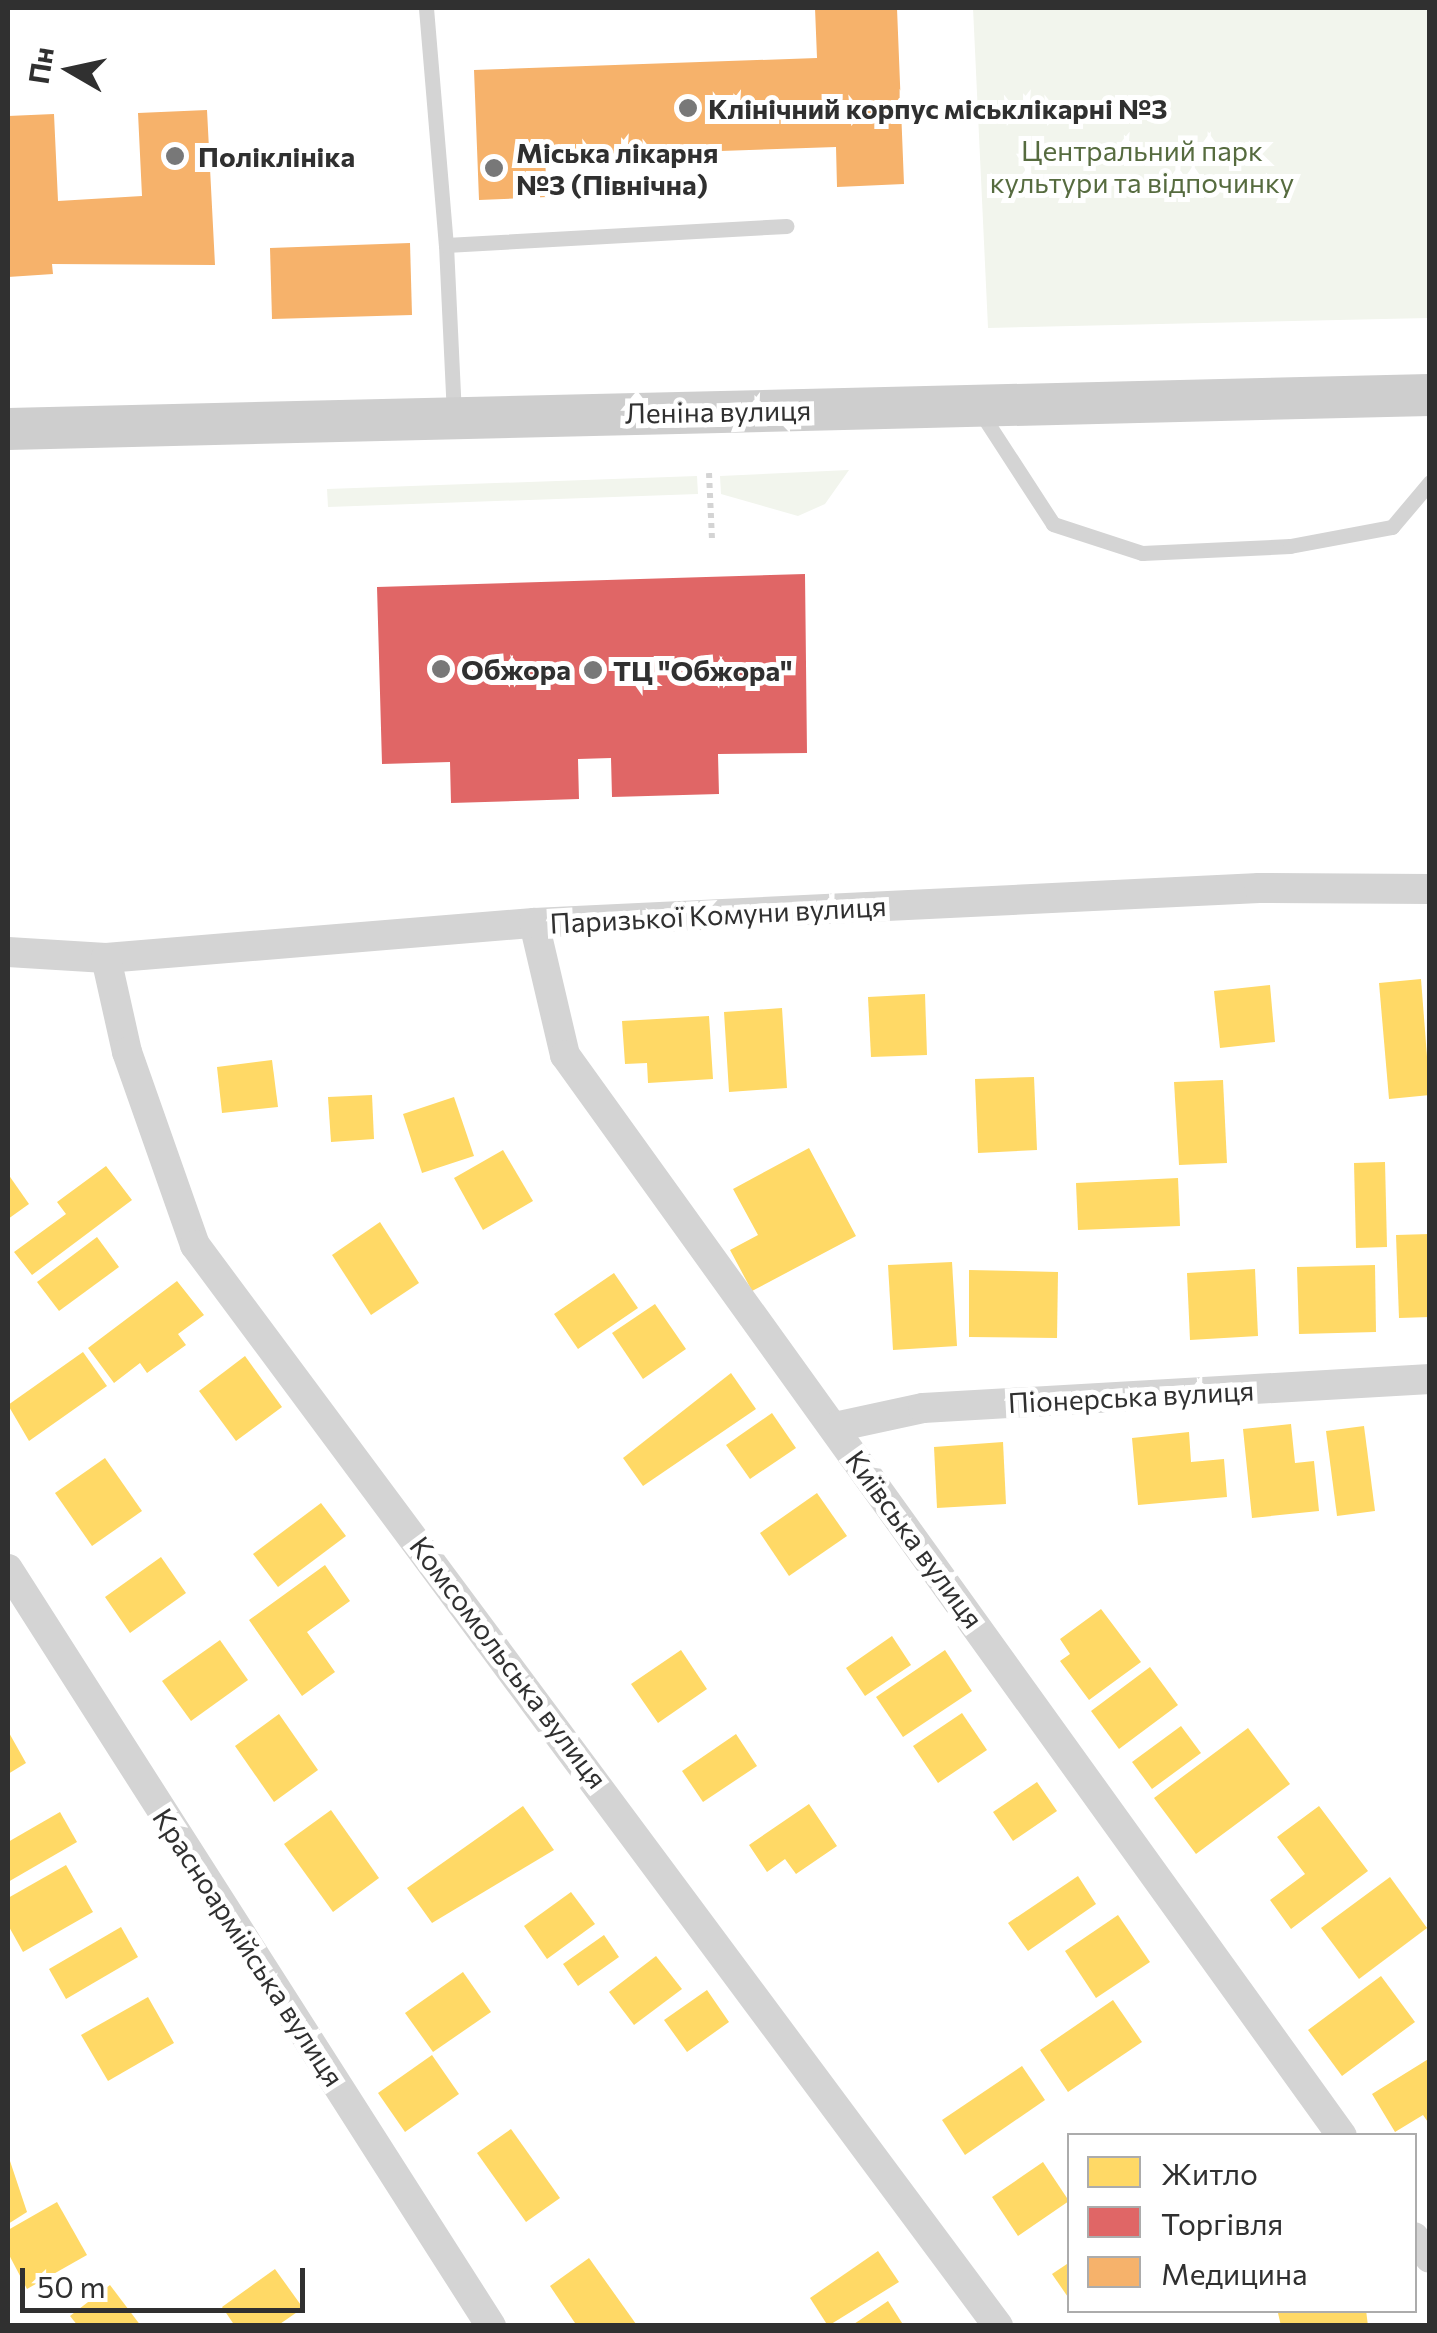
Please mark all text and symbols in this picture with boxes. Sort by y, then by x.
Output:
north arrow [20,20,120,120]
text: Пн [21,44,60,86]
place label: Клінічний корпус міськлікарні №3 [708,91,1167,125]
marker: Клінічний корпус міськлікарні №3 [677,97,699,119]
park label: Центральний парк культури та відпочинку [990,133,1294,199]
place label: Міська лікарня №3 (Північна) [516,135,718,201]
place label: Поліклініка [198,139,355,173]
marker: Поліклініка [162,143,188,169]
marker: Міська лікарня №3 (Північна) [481,155,507,181]
street label: Леніна вулиця [625,393,811,429]
place label: Обжора [461,652,571,686]
place label: ТЦ "Обжора" [613,653,792,687]
marker: Обжора [430,658,452,680]
marker: ТЦ "Обжора" [582,659,604,681]
street label: Паризької Комуни вулиця [549,888,887,940]
street label: Піонерська вулиця [1007,1373,1255,1419]
street label: Київська вулиця [839,1444,991,1634]
street label: Комсомольська вулиця [403,1530,615,1794]
street label: Красноармійська вулиця [146,1802,352,2092]
legend [1067,2133,1417,2313]
text: Житло [1161,2154,1258,2191]
text: Торгівля [1161,2204,1283,2241]
scale bar [25,2248,310,2310]
text: Медицина [1161,2254,1308,2291]
text: 50 m [37,2267,106,2304]

